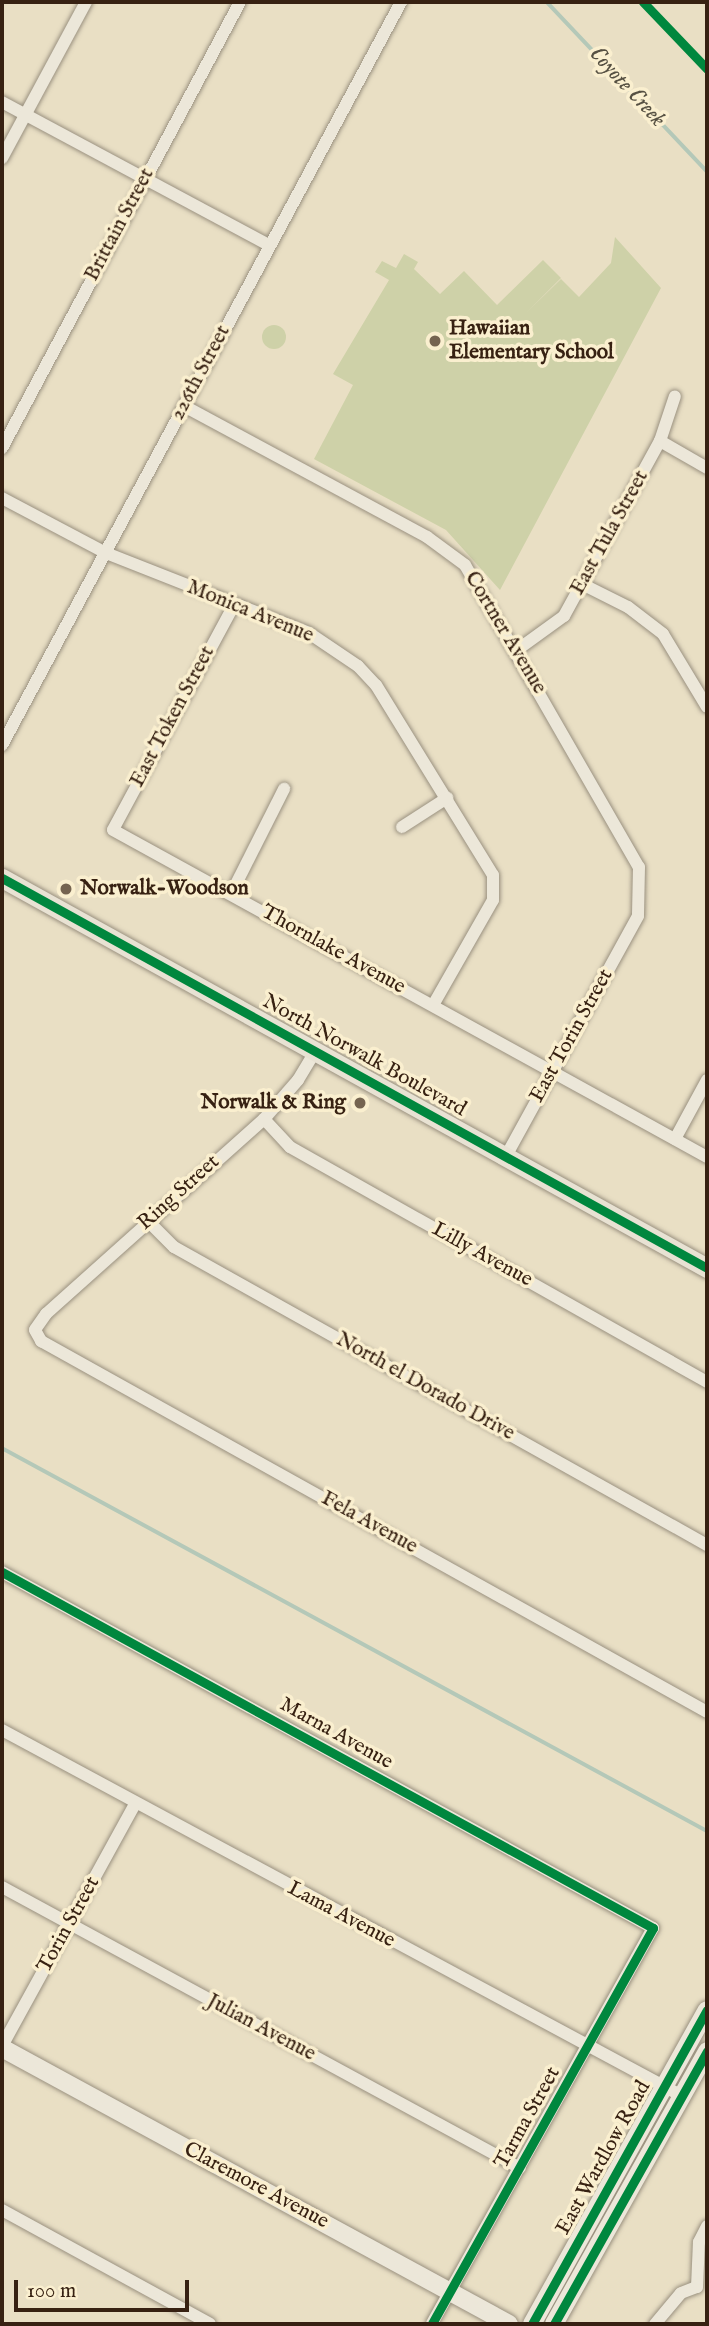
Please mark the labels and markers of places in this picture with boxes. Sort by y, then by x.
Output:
place label: Hawaiian Elementary School [449,316,614,366]
marker: Hawaiian Elementary School [427,333,443,349]
place label: Norwalk-Woodson [80,876,249,902]
marker: Norwalk-Woodson [58,881,74,897]
place label: Norwalk & Ring [201,1090,346,1116]
marker: Norwalk & Ring [352,1095,368,1111]

